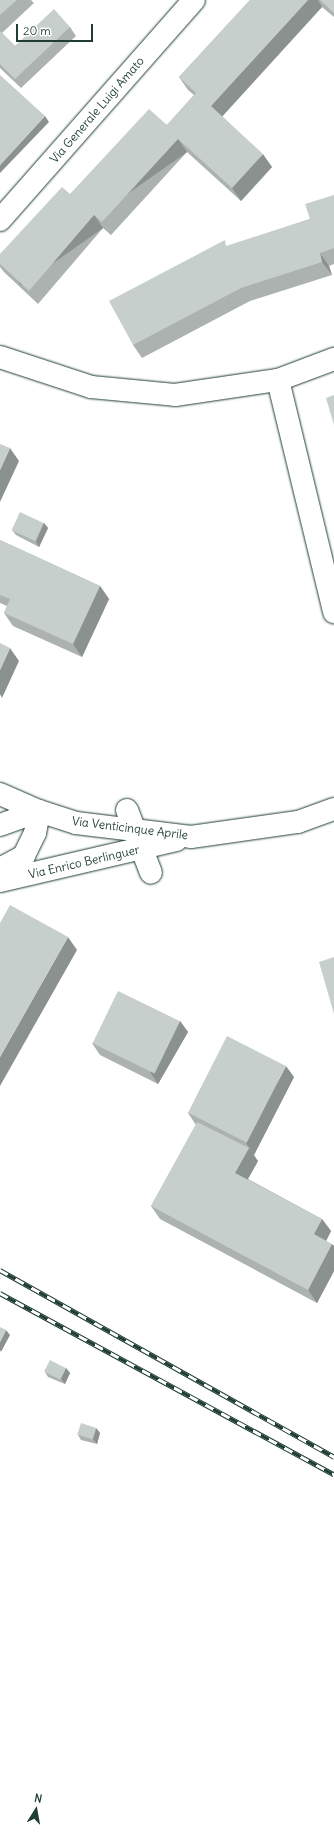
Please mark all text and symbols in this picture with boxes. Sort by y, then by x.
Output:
scale bar [18,16,95,42]
text: 20 m [23,23,51,38]
street label: Via Generale Luigi Amato [47,54,147,166]
street label: Via Venticinque Aprile [71,814,189,842]
street label: Via Enrico Berlinguer [27,842,141,882]
north arrow [16,1790,56,1830]
text: N [33,1791,43,1806]

